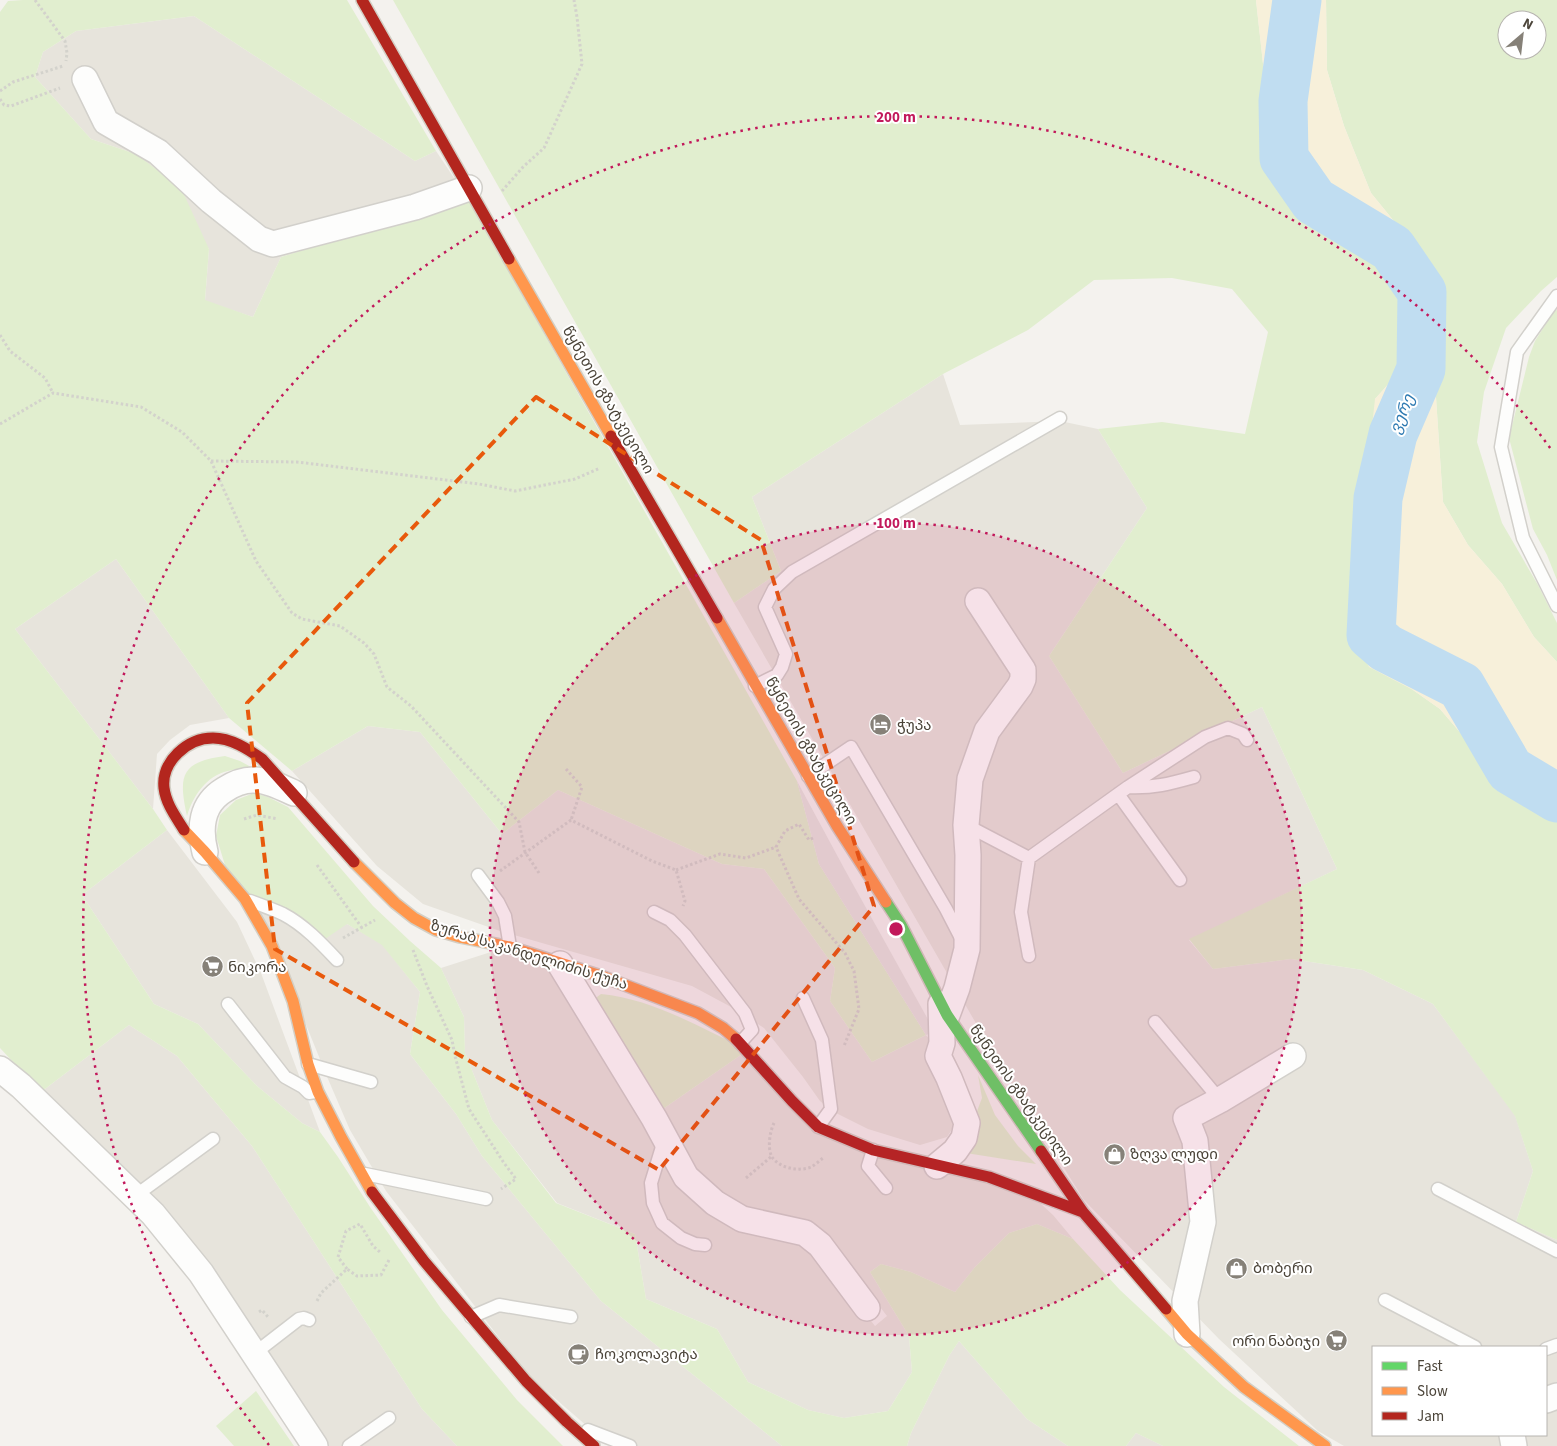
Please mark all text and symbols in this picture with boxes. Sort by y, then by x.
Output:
north arrow [1497,10,1547,60]
text: N [1519,13,1536,35]
text: 200 m [876,107,916,128]
street label: წყნეთის გზატკეცილი [557,322,659,478]
water label: ვერე [1384,390,1420,437]
text: 100 m [876,513,916,534]
street label: წყნეთის გზატკეცილი [760,673,862,829]
hotel icon: ჭუპა [869,713,893,737]
place label: ჭუპა [897,715,932,736]
street label: ზურაბ საკანდელიძის ქუჩა [428,915,630,995]
centre of rings [887,920,905,938]
supermarket icon: ნიკორა [200,955,224,979]
place label: ნიკორა [228,957,287,978]
street label: წყნეთის გზატკეცილი [964,1020,1078,1170]
shop icon: ზღვა ლუდი [1102,1142,1126,1166]
place label: ზღვა ლუდი [1130,1144,1218,1165]
shop icon: ბობერი [1225,1256,1249,1280]
place label: ბობერი [1253,1258,1313,1279]
supermarket icon: ორი ნაბიჯი [1324,1329,1348,1353]
place label: ორი ნაბიჯი [1232,1331,1320,1352]
cafe icon: ჩოკოლავიტა [567,1342,591,1366]
place label: ჩოკოლავიტა [595,1344,698,1365]
legend [1372,1346,1547,1436]
text: Fast [1417,1356,1443,1377]
text: Slow [1417,1381,1448,1402]
text: Jam [1417,1406,1444,1427]

